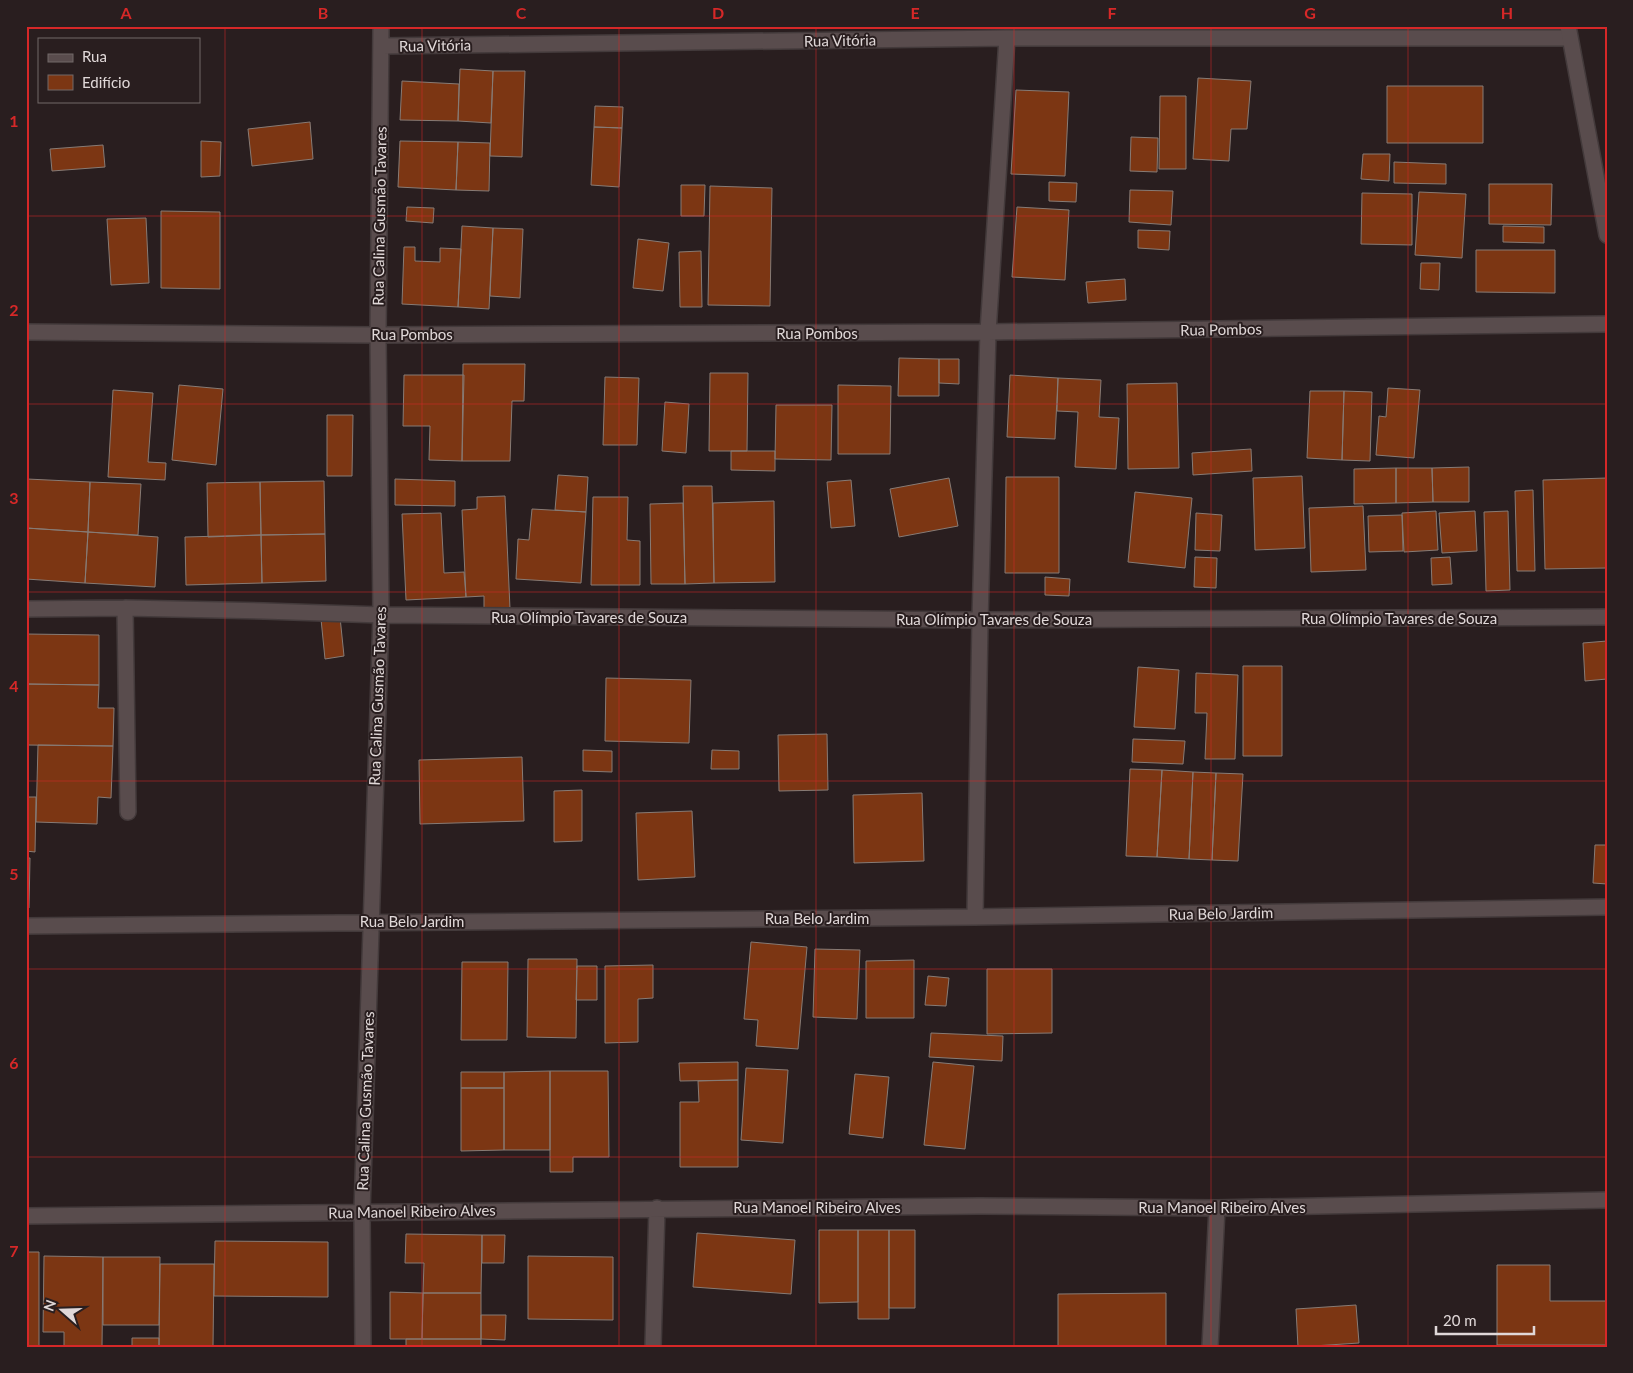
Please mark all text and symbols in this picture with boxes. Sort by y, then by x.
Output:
text: A [119,3,132,22]
text: B [318,3,328,22]
text: C [516,3,527,22]
text: D [712,3,724,22]
text: E [910,3,920,22]
text: F [1107,3,1117,22]
text: G [1304,3,1316,22]
text: H [1501,3,1513,22]
street label: Rua Vitória [804,30,876,50]
street label: Rua Vitória [399,35,471,55]
legend [38,38,200,102]
text: Rua [82,47,107,65]
text: Edifício [82,73,130,91]
text: 1 [9,111,19,130]
street label: Rua Calina Gusmão Tavares [368,126,390,306]
text: 2 [9,300,19,319]
street label: Rua Pombos [1180,319,1262,339]
street label: Rua Pombos [776,324,858,342]
street label: Rua Pombos [371,325,453,343]
text: 3 [9,488,19,507]
street label: Rua Calina Gusmão Tavares [365,606,389,786]
street label: Rua Olímpio Tavares de Souza [491,608,687,626]
street label: Rua Olímpio Tavares de Souza [1301,609,1497,627]
street label: Rua Olímpio Tavares de Souza [896,610,1092,628]
text: 4 [9,676,19,695]
text: 5 [9,864,19,883]
street label: Rua Belo Jardim [1168,903,1274,923]
street label: Rua Belo Jardim [765,909,869,927]
street label: Rua Belo Jardim [360,912,464,930]
street label: Rua Calina Gusmão Tavares [353,1011,377,1191]
text: 6 [9,1053,19,1072]
street label: Rua Manoel Ribeiro Alves [733,1198,901,1216]
street label: Rua Manoel Ribeiro Alves [1138,1198,1306,1216]
street label: Rua Manoel Ribeiro Alves [328,1201,496,1221]
text: 7 [9,1241,19,1260]
north arrow [38,1286,88,1336]
text: N [39,1297,59,1313]
scale bar [1436,1303,1533,1335]
text: 20 m [1443,1311,1477,1329]

